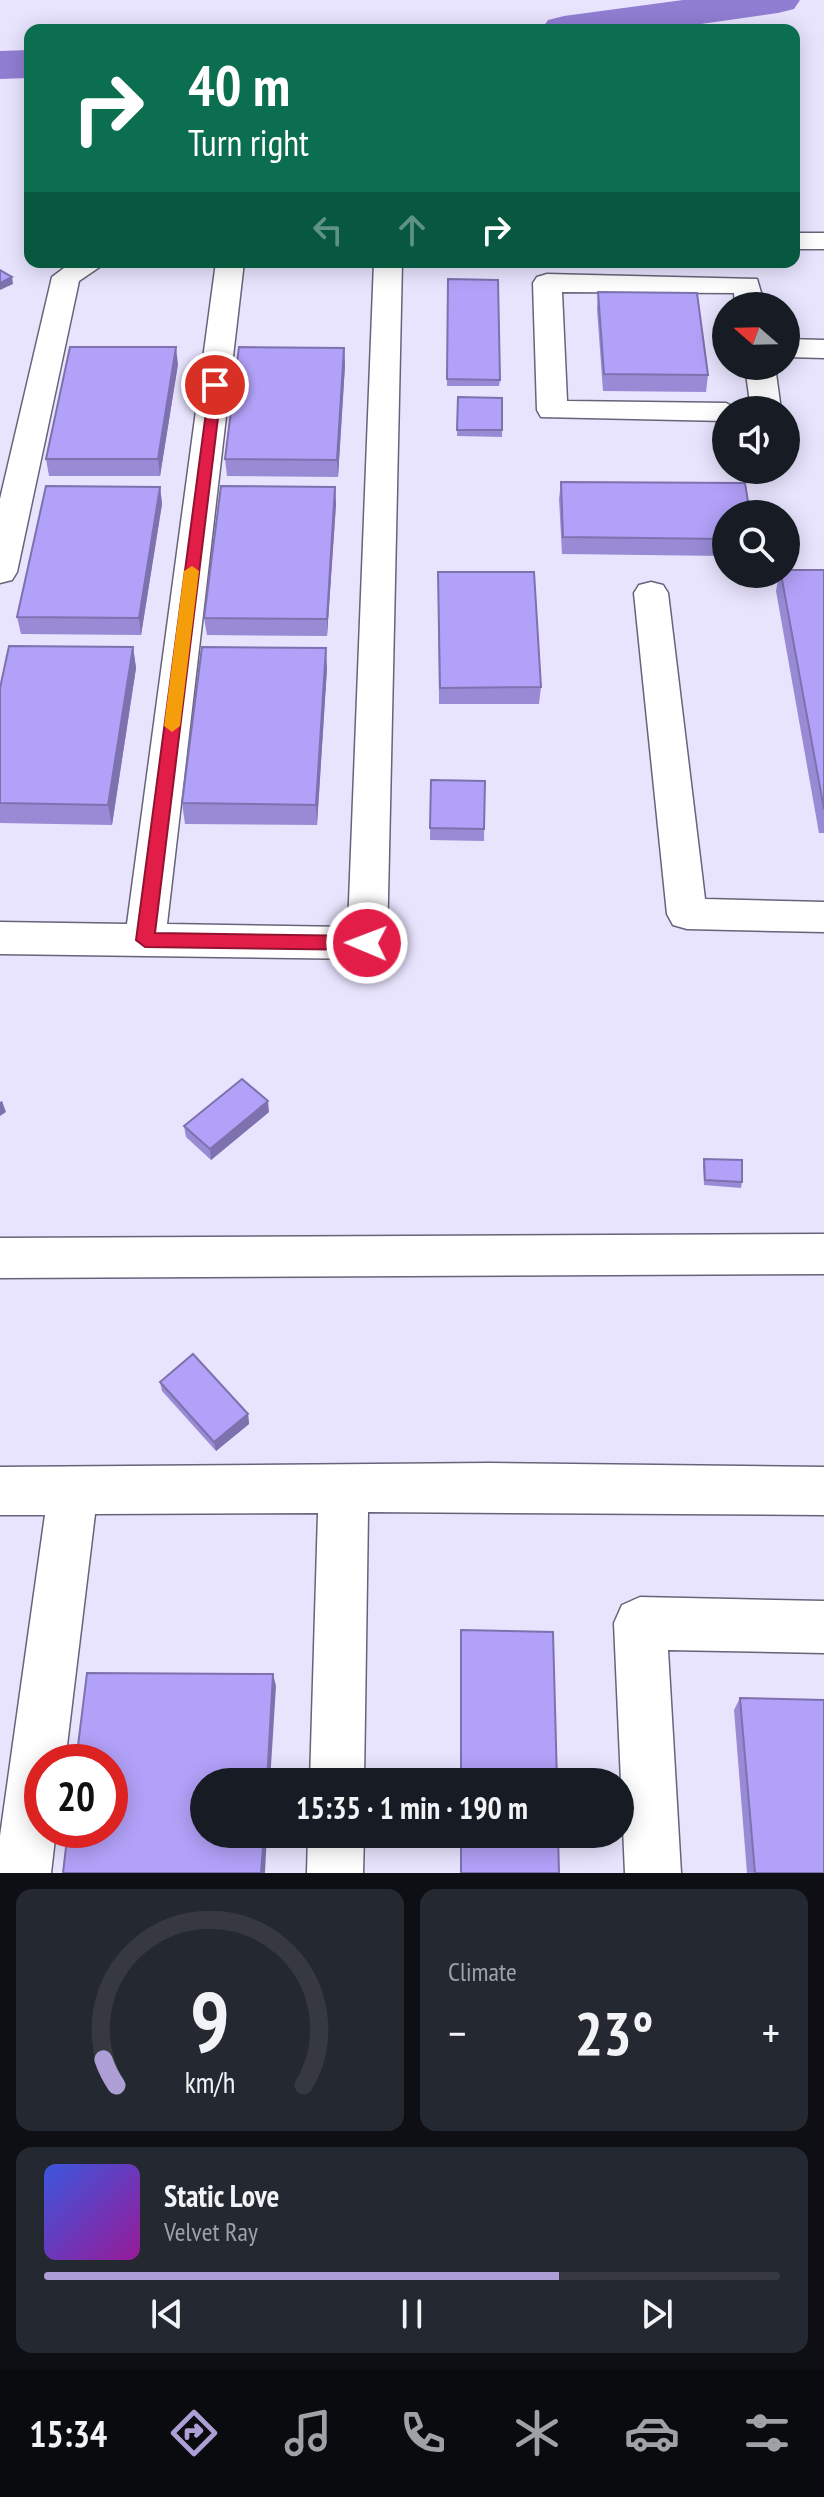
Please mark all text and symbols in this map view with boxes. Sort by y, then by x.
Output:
text: 40 m [188,49,290,121]
icon: right [56,56,160,160]
text: Turn right [188,119,309,166]
icon: left [306,208,350,252]
icon: ahead [390,208,434,252]
icon: right [474,208,518,252]
north arrow [712,292,800,380]
map controls [712,292,800,588]
pin [181,351,249,419]
icon: arrive [193,363,237,407]
button: sound [712,396,800,484]
button: search [712,500,800,588]
position arrow [325,901,409,985]
speed limit sign: 20 [24,1744,128,1848]
text: 15:35 · 1 min · 190 m [296,1788,528,1827]
text: Climate [448,1955,517,1988]
text: 9 [190,1967,230,2075]
text: 23° [574,1994,654,2072]
text: − [448,2004,466,2061]
text: + [762,2004,780,2061]
text: km/h [185,2064,235,2101]
text: Static Love [164,2176,279,2215]
text: Velvet Ray [164,2215,258,2248]
icon: previous [145,2292,189,2336]
icon: pause [390,2292,434,2336]
icon: next [635,2292,679,2336]
icon: directions [166,2405,222,2461]
icon: music [280,2405,336,2461]
icon: phone [395,2405,451,2461]
icon: climate [509,2405,565,2461]
icon: car [624,2405,680,2461]
icon: filters [739,2405,795,2461]
text: 15:34 [29,2410,107,2457]

